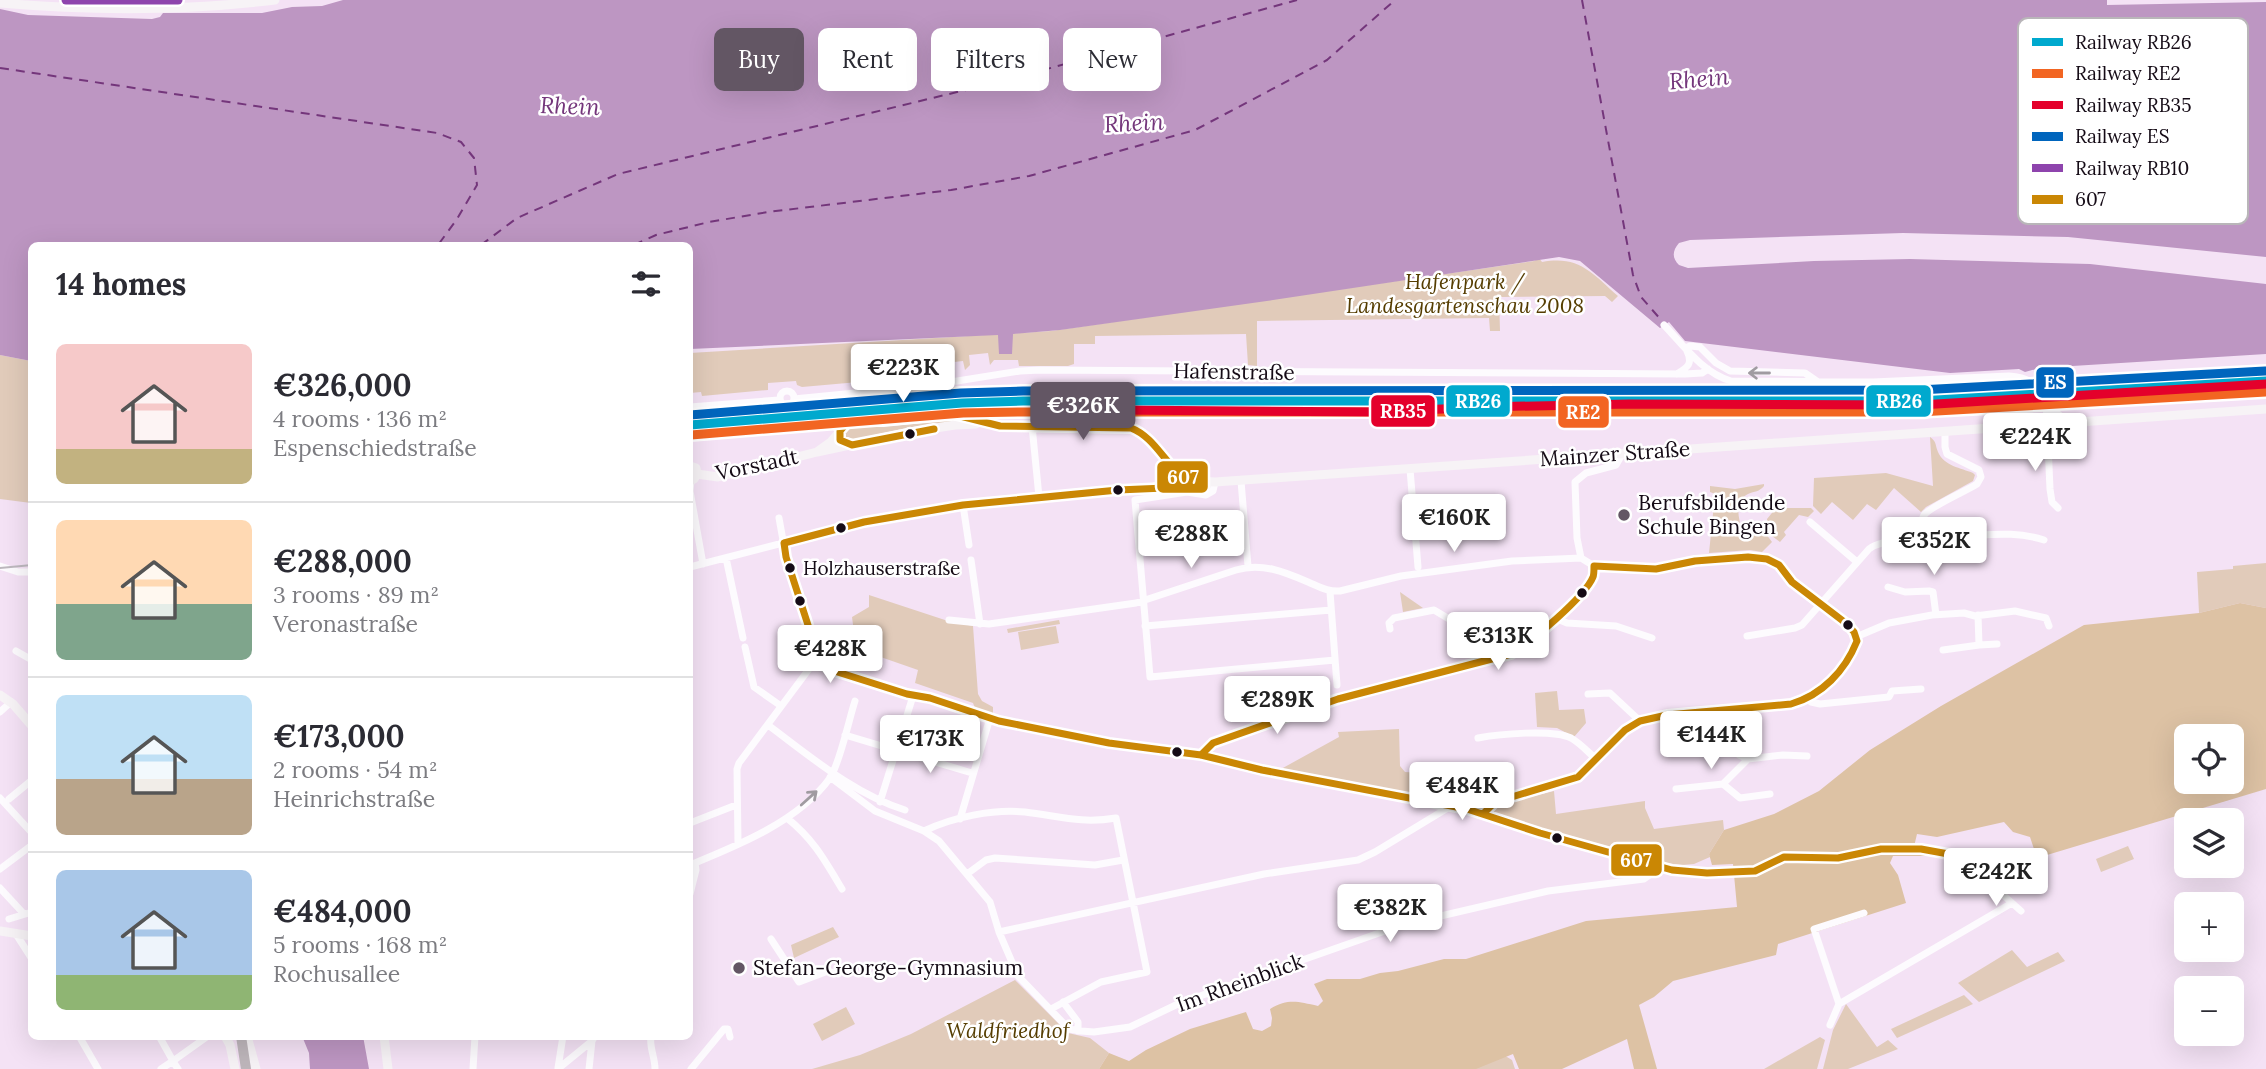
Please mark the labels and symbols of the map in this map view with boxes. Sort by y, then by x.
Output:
legend [2018,18,2248,224]
text: Railway RB26 [2075,30,2192,54]
water label: Rhein [1668,61,1730,96]
text: Railway RE2 [2075,61,2181,85]
water label: Rhein [539,90,601,121]
text: Railway RB35 [2075,93,2192,117]
water label: Rhein [1103,106,1165,139]
text: Railway ES [2075,124,2169,148]
text: Railway RB10 [2075,156,2189,180]
text: 607 [2075,187,2106,211]
park label: Hafenpark / Landesgartenschau 2008 [1346,268,1584,319]
pin: €223K [854,344,952,404]
street label: Hafenstraße [1173,357,1295,386]
one-way arrow [1747,366,1770,380]
line badge: ES [2035,366,2075,399]
text: ES [2043,370,2067,394]
pin: €326K [1034,382,1132,442]
line badge: RB26 [1445,384,1511,418]
line badge: RB26 [1865,384,1932,418]
text: RB26 [1455,389,1501,413]
text: RB26 [1876,389,1922,413]
line badge: RB35 [1370,394,1436,428]
line badge: RE2 [1557,395,1610,429]
text: RB35 [1380,399,1426,423]
text: RE2 [1565,400,1601,424]
pin: €224K [1986,414,2084,473]
unlabelled marker [903,427,917,441]
street label: Mainzer Straße [1539,435,1691,472]
street label: Vorstadt [712,442,801,487]
line badge: 607 [1156,460,1209,494]
text: 607 [1167,465,1199,489]
unlabelled marker [1111,483,1125,497]
place label: Berufsbildende Schule Bingen [1638,489,1785,540]
pin: €160K [1405,494,1503,554]
marker: Berufsbildende Schule Bingen [1616,507,1632,523]
pin: €288K [1142,510,1240,570]
pin: €352K [1885,518,1983,577]
unlabelled marker [834,521,848,535]
place label: Holzhauserstraße [803,556,960,580]
marker: Holzhauserstraße [783,561,797,575]
unlabelled marker [1575,586,1589,600]
unlabelled marker [793,594,807,608]
pin: €313K [1449,612,1547,672]
unlabelled marker [1841,618,1855,632]
pin: €428K [781,626,879,685]
pin: €289K [1228,676,1326,736]
pin: €144K [1662,712,1760,771]
pin: €173K [881,716,979,775]
unlabelled marker [1170,745,1184,759]
pin: €484K [1413,762,1511,822]
one-way arrow [800,790,817,807]
unlabelled marker [1550,831,1564,845]
line badge: 607 [1610,843,1663,877]
text: 607 [1620,848,1652,872]
pin: €242K [1947,848,2045,908]
pin: €382K [1341,884,1439,944]
street label: Im Rheinblick [1173,947,1308,1018]
place label: Stefan-George-Gymnasium [753,954,1024,981]
marker: Stefan-George-Gymnasium [731,960,747,976]
park label: Waldfriedhof [946,1017,1072,1044]

